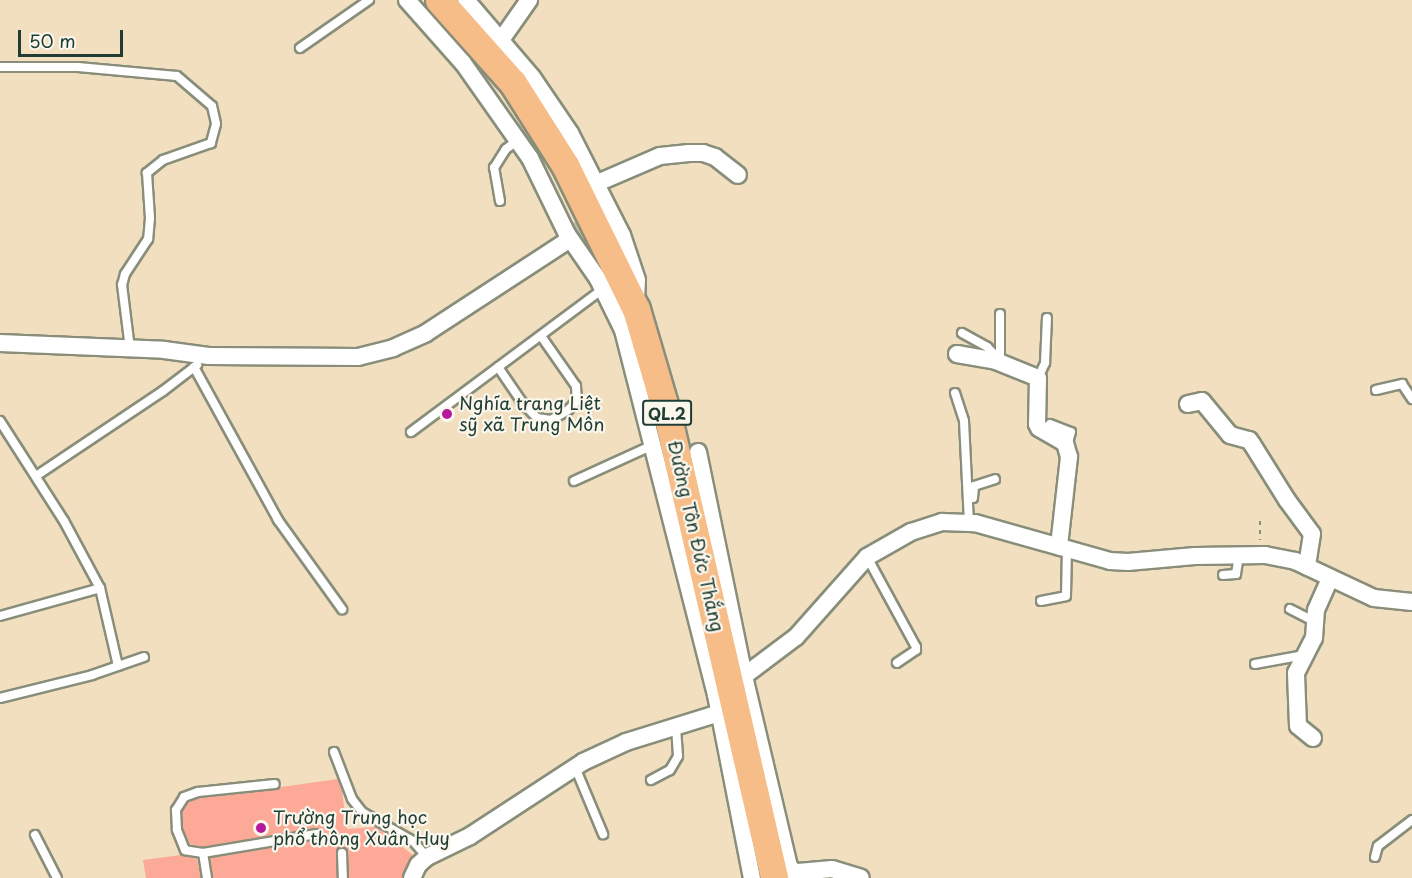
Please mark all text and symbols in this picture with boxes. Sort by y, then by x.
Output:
scale bar [21,18,126,56]
text: 50 m [29,27,76,54]
place label: Nghĩa trang Liệt sỹ xã Trung Môn [459,393,604,436]
road number: QL.2 [642,400,692,426]
marker: Nghĩa trang Liệt sỹ xã Trung Môn [440,407,454,421]
street label: Đường Tôn Đức Thắng [663,438,729,634]
place label: Trường Trung học phổ thông Xuân Huy [273,807,449,850]
marker: Trường Trung học phổ thông Xuân Huy [254,821,268,835]

